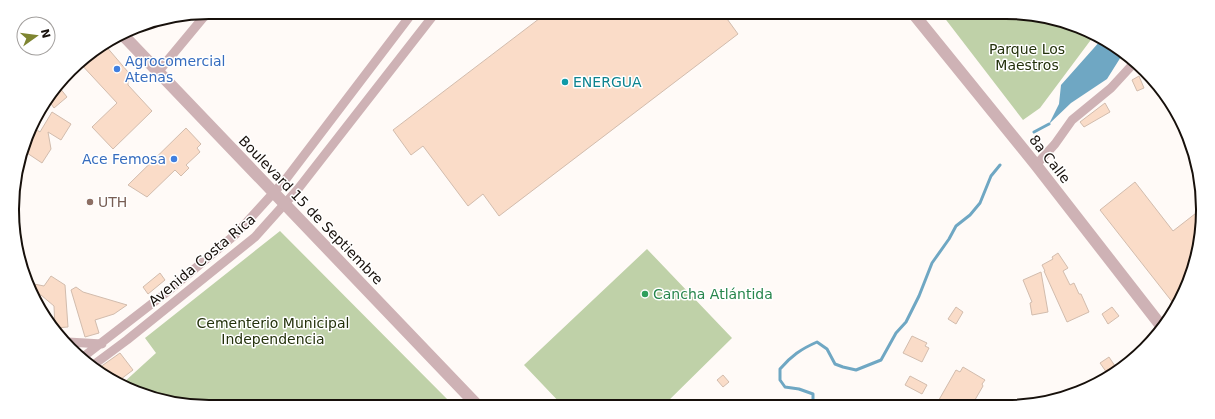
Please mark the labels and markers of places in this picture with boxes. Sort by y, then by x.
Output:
place label: Agrocomercial Atenas [125,53,226,85]
marker: Agrocomercial Atenas [112,64,122,74]
place label: ENERGUA [573,74,642,90]
marker: ENERGUA [560,77,570,87]
place label: Ace Femosa [82,151,166,167]
marker: Ace Femosa [169,154,179,164]
place label: UTH [98,194,127,210]
marker: UTH [85,197,95,207]
place label: Cancha Atlántida [653,286,773,302]
marker: Cancha Atlántida [640,289,650,299]

